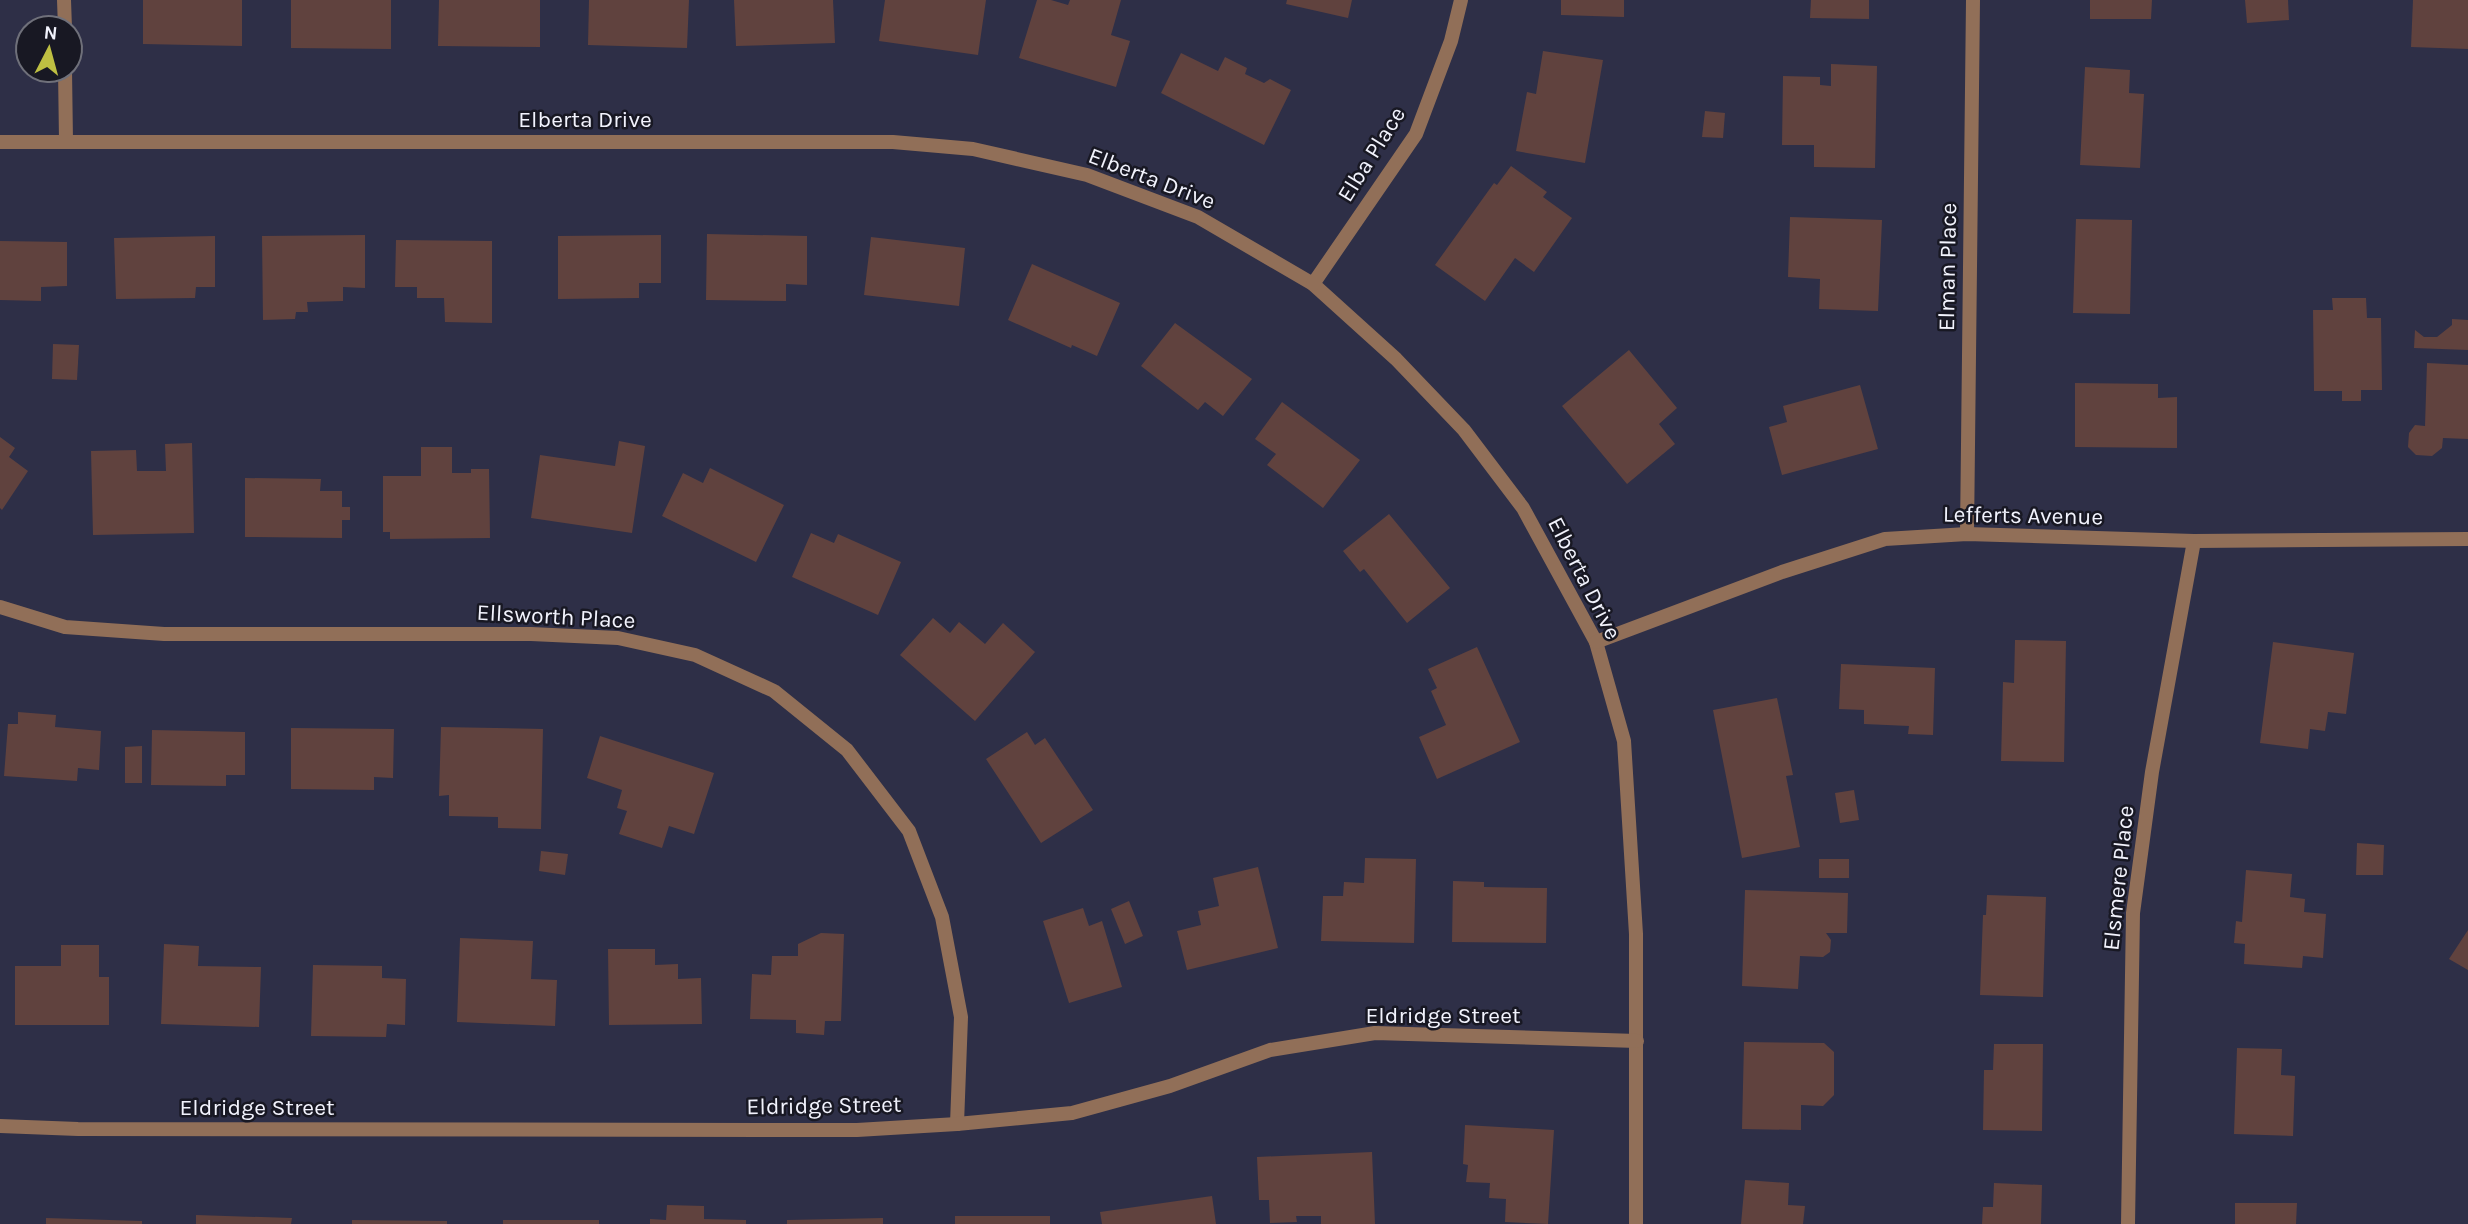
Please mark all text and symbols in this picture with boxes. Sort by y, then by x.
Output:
north arrow [14,14,84,84]
text: N [43,21,59,45]
street label: Elba Place [1332,102,1411,207]
street label: Elberta Drive [518,106,652,133]
street label: Elberta Drive [1085,142,1219,215]
street label: Elman Place [1933,203,1962,331]
street label: Lefferts Avenue [1943,501,2103,530]
street label: Elberta Drive [1542,513,1627,644]
street label: Ellsworth Place [476,599,636,634]
street label: Elsmere Place [2097,804,2140,952]
street label: Eldridge Street [1365,1002,1521,1029]
street label: Eldridge Street [746,1091,902,1120]
street label: Eldridge Street [179,1094,335,1121]

